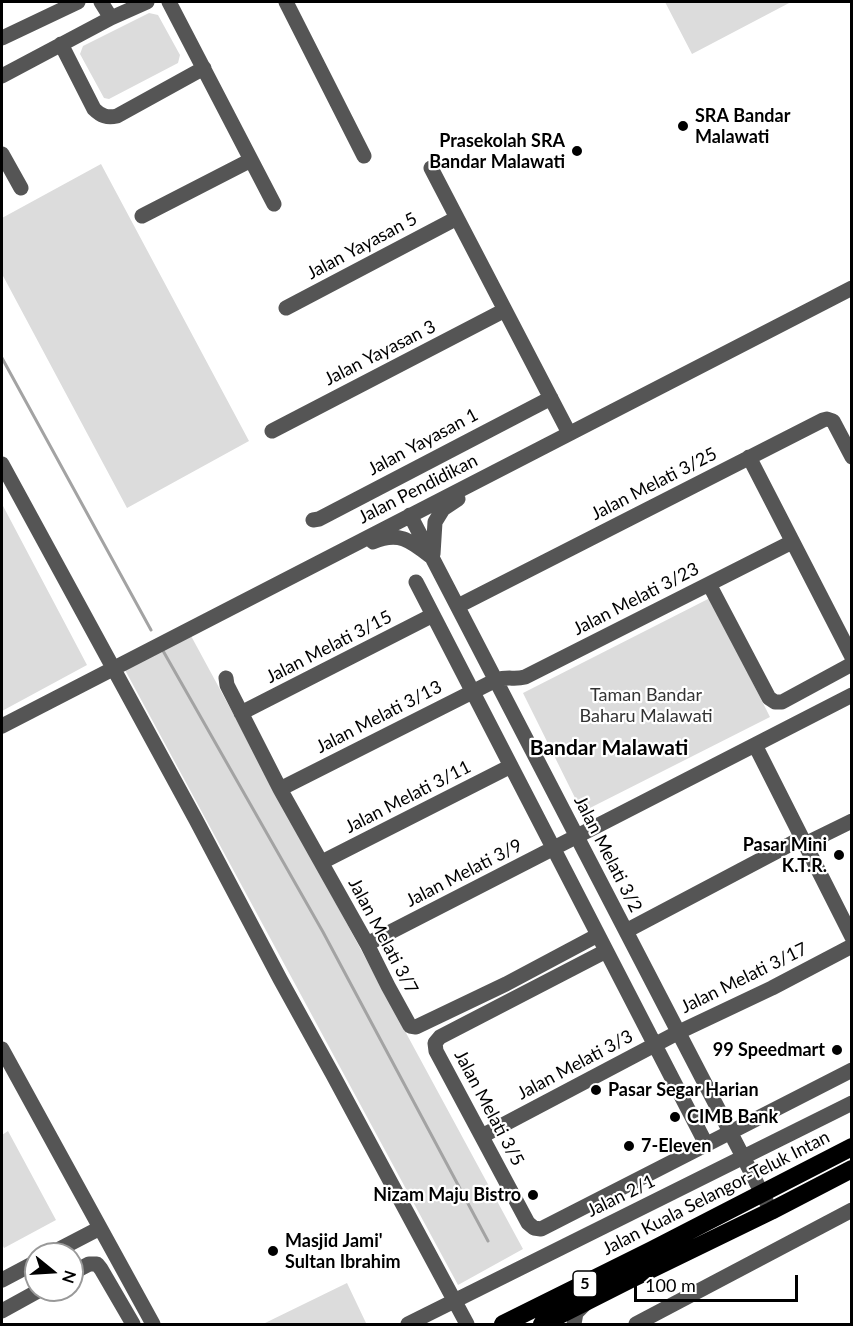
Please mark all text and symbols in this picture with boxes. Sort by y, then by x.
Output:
place label: SRA Bandar Malawati [695,105,790,148]
marker: SRA Bandar Malawati [676,119,690,133]
place label: Prasekolah SRA Bandar Malawati [429,130,565,172]
marker: Prasekolah SRA Bandar Malawati [570,144,584,158]
street label: Jalan Yayasan 5 [303,208,421,284]
street label: Jalan Yayasan 3 [321,316,439,390]
street label: Jalan Yayasan 1 [364,404,482,480]
street label: Jalan Melati 3/25 [588,443,720,525]
street label: Jalan Pendidikan [355,450,481,528]
street label: Jalan Melati 3/23 [570,558,702,640]
street label: Jalan Melati 3/15 [263,606,395,688]
street label: Jalan Melati 3/13 [313,676,445,758]
park label: Taman Bandar Baharu Malawati [579,684,713,726]
district label: Bandar Malawati [530,735,688,761]
street label: Jalan Melati 3/11 [342,756,474,838]
street label: Jalan Melati 3/2 [569,792,647,916]
street label: Jalan Melati 3/9 [402,834,526,912]
place label: Pasar Mini K.T.R. [743,834,827,876]
marker: Pasar Mini K.T.R. [832,848,846,862]
street label: Jalan Melati 3/7 [343,875,423,997]
street label: Jalan Melati 3/17 [677,938,811,1018]
street label: Jalan Melati 3/3 [514,1025,636,1105]
place label: 99 Speedmart [713,1039,825,1061]
marker: 99 Speedmart [830,1043,844,1057]
street label: Jalan Melati 3/5 [449,1047,529,1169]
place label: Pasar Segar Harian [608,1079,759,1101]
marker: Pasar Segar Harian [589,1083,603,1097]
place label: CIMB Bank [687,1106,778,1128]
marker: CIMB Bank [668,1110,682,1124]
street label: Jalan Kuala Selangor-Teluk Intan [599,1126,833,1260]
place label: 7-Eleven [641,1135,711,1157]
marker: 7-Eleven [622,1139,636,1153]
street label: Jalan 2/1 [583,1170,659,1222]
place label: Nizam Maju Bistro [373,1184,521,1206]
marker: Nizam Maju Bistro [526,1188,540,1202]
place label: Masjid Jami' Sultan Ibrahim [285,1230,401,1272]
north arrow [24,1242,84,1302]
marker: Masjid Jami' Sultan Ibrahim [266,1244,280,1258]
scale bar [637,1263,800,1301]
text: N [59,1268,81,1286]
road number: 5 [573,1271,597,1297]
text: 100 m [645,1274,696,1296]

